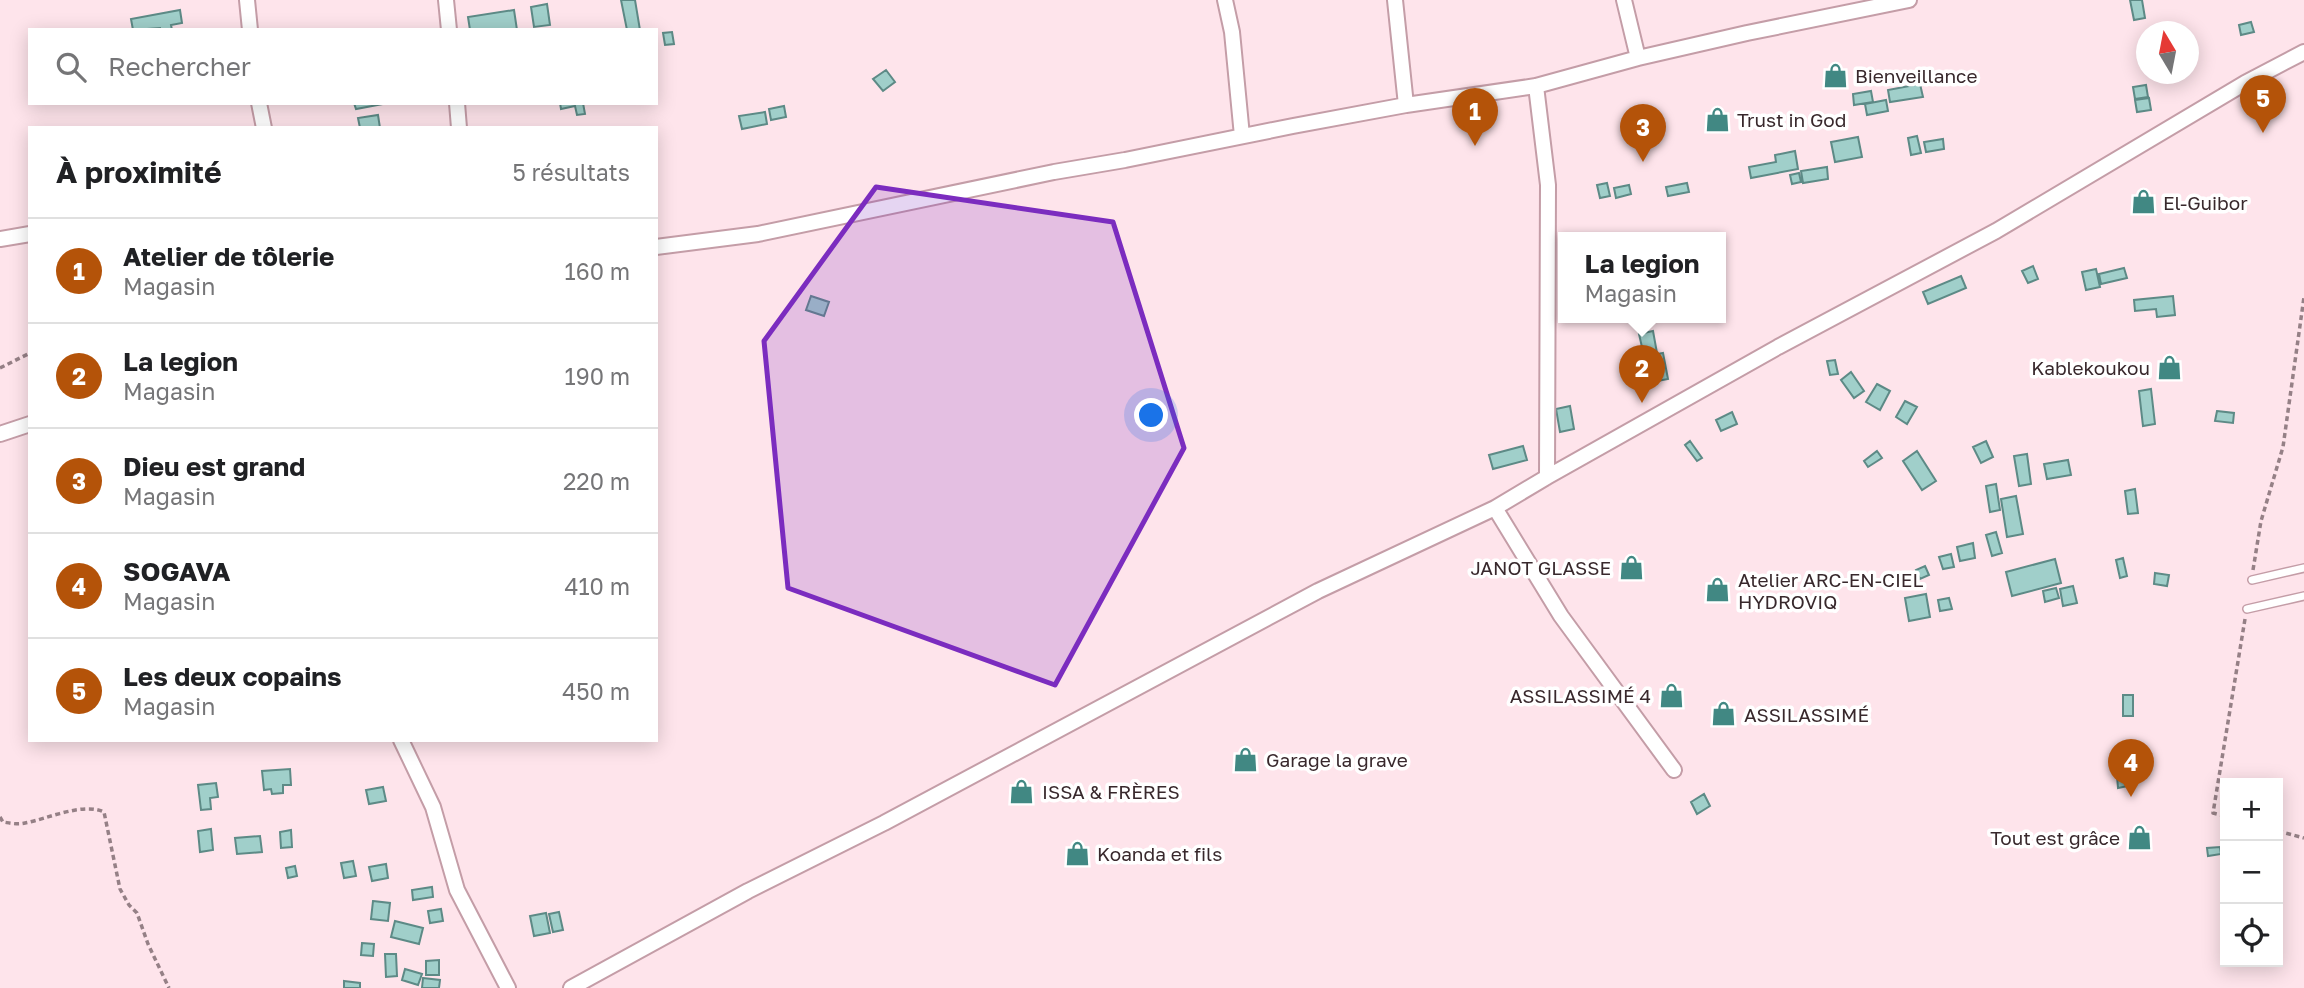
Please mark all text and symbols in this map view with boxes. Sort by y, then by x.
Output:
north arrow [2136,21,2199,84]
search box [28,28,658,105]
icon: search [52,48,90,86]
text: Rechercher [108,51,251,82]
shop icon: Bienveillance [1821,61,1849,89]
place label: Bienveillance [1855,64,1977,87]
pin: 5 [2240,75,2286,133]
pin: 1 [1452,88,1498,146]
pin: 3 [1620,104,1666,162]
shop icon: Trust in God [1703,105,1731,133]
place label: Trust in God [1737,108,1846,131]
text: À proximité [56,154,222,190]
text: 5 résultats [512,158,630,186]
shop icon: El-Guibor [2129,188,2157,216]
place label: El-Guibor [2163,191,2248,214]
popup [1558,232,1726,323]
text: Atelier de tôlerie [123,241,334,272]
text: La legion [1584,248,1700,279]
text: 1 [73,257,85,285]
text: 160 m [565,257,630,285]
text: Magasin [123,272,215,300]
text: Magasin [1584,279,1677,307]
pin: 2 [1619,345,1665,403]
text: La legion [123,346,238,377]
shop icon: Kablekoukou [2156,353,2184,381]
place label: Kablekoukou [2031,356,2150,379]
text: 2 [72,362,86,390]
text: 190 m [565,362,630,390]
text: Magasin [123,377,215,405]
your location [1134,398,1168,432]
text: Dieu est grand [123,451,305,482]
text: 3 [72,467,86,495]
text: 220 m [563,467,630,495]
text: Magasin [123,482,215,510]
shop icon: JANOT GLASSE [1617,553,1645,581]
text: SOGAVA [123,556,231,587]
place label: JANOT GLASSE [1470,556,1611,579]
place label: Atelier ARC-EN-CIEL HYDROVIQ [1738,568,1923,613]
text: 4 [72,572,86,600]
text: 410 m [564,572,630,600]
shop icon: Atelier ARC-EN-CIEL HYDROVIQ [1704,576,1732,604]
text: Magasin [123,587,215,615]
text: Les deux copains [123,661,342,692]
text: 5 [72,677,86,705]
text: 450 m [562,677,630,705]
shop icon: ASSILASSIMÉ 4 [1657,681,1685,709]
place label: ASSILASSIMÉ 4 [1510,684,1651,707]
text: Magasin [123,692,215,720]
shop icon: ASSILASSIMÉ [1710,700,1738,728]
place label: ASSILASSIMÉ [1744,703,1869,726]
pin: 4 [2108,739,2154,797]
shop icon: Garage la grave [1232,745,1260,773]
place label: Garage la grave [1266,748,1408,771]
shop icon: ISSA & FRÈRES [1008,777,1036,805]
map controls [2220,778,2283,967]
button: + [2220,778,2283,841]
place label: ISSA & FRÈRES [1042,780,1180,803]
shop icon: Tout est grâce [2126,823,2154,851]
place label: Tout est grâce [1990,826,2120,849]
shop icon: Koanda et fils [1063,839,1091,867]
button: − [2220,841,2283,904]
place label: Koanda et fils [1097,842,1222,865]
button: locate [2220,904,2283,967]

